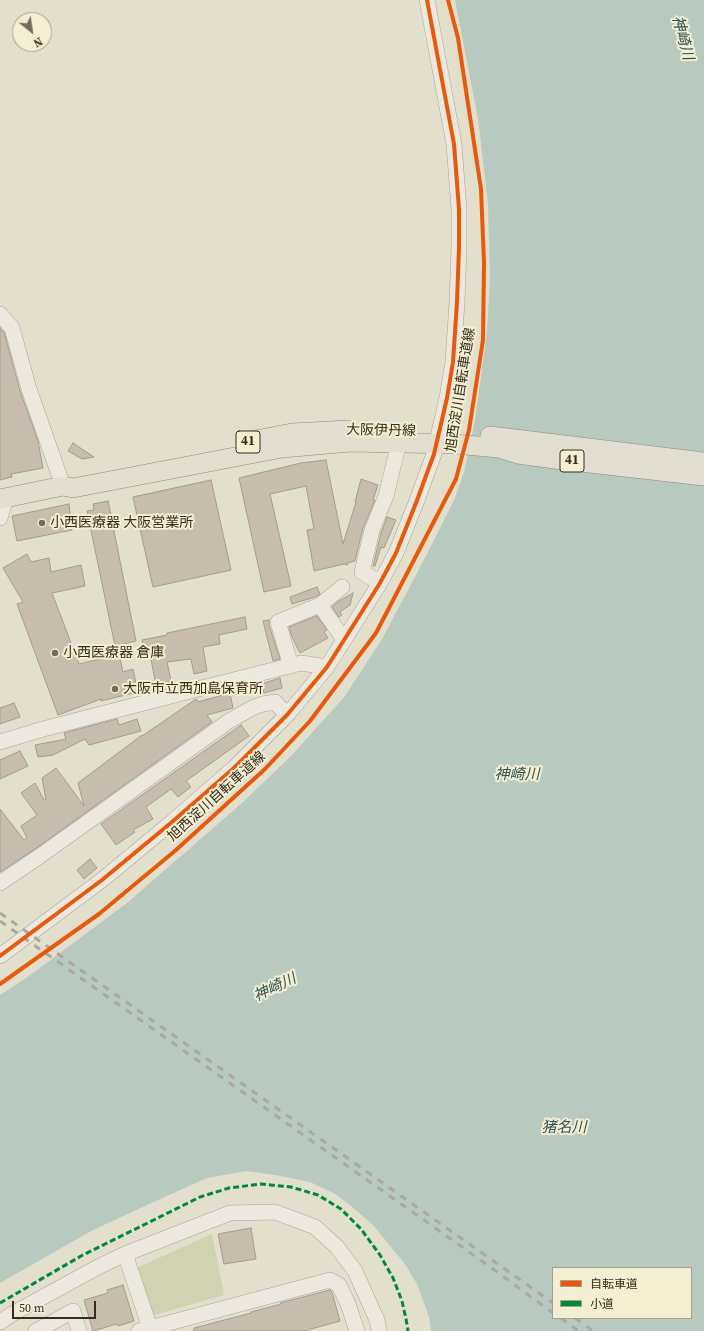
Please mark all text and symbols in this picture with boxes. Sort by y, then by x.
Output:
north arrow [12,12,52,52]
water label: 神崎川 [667,14,697,62]
text: N [31,33,45,50]
street label: 旭西淀川自転車道線 [443,326,479,454]
street label: 大阪伊丹線 [346,422,416,440]
road number: 41 [236,431,260,453]
road number: 41 [560,450,584,472]
place label: 小西医療器 大阪営業所 [50,515,193,531]
marker: 小西医療器 大阪営業所 [37,518,47,528]
place label: 小西医療器 倉庫 [63,645,164,661]
marker: 小西医療器 倉庫 [50,648,60,658]
place label: 大阪市立西加島保育所 [123,681,263,697]
marker: 大阪市立西加島保育所 [110,684,120,694]
street label: 旭西淀川自転車道線 [165,749,269,845]
water label: 神崎川 [495,766,539,784]
water label: 神崎川 [251,970,299,1006]
water label: 猪名川 [542,1119,586,1137]
legend [552,1267,692,1319]
text: 自転車道 [590,1276,638,1292]
scale bar [14,1293,98,1319]
text: 小道 [590,1296,614,1312]
text: 50 m [19,1300,45,1316]

